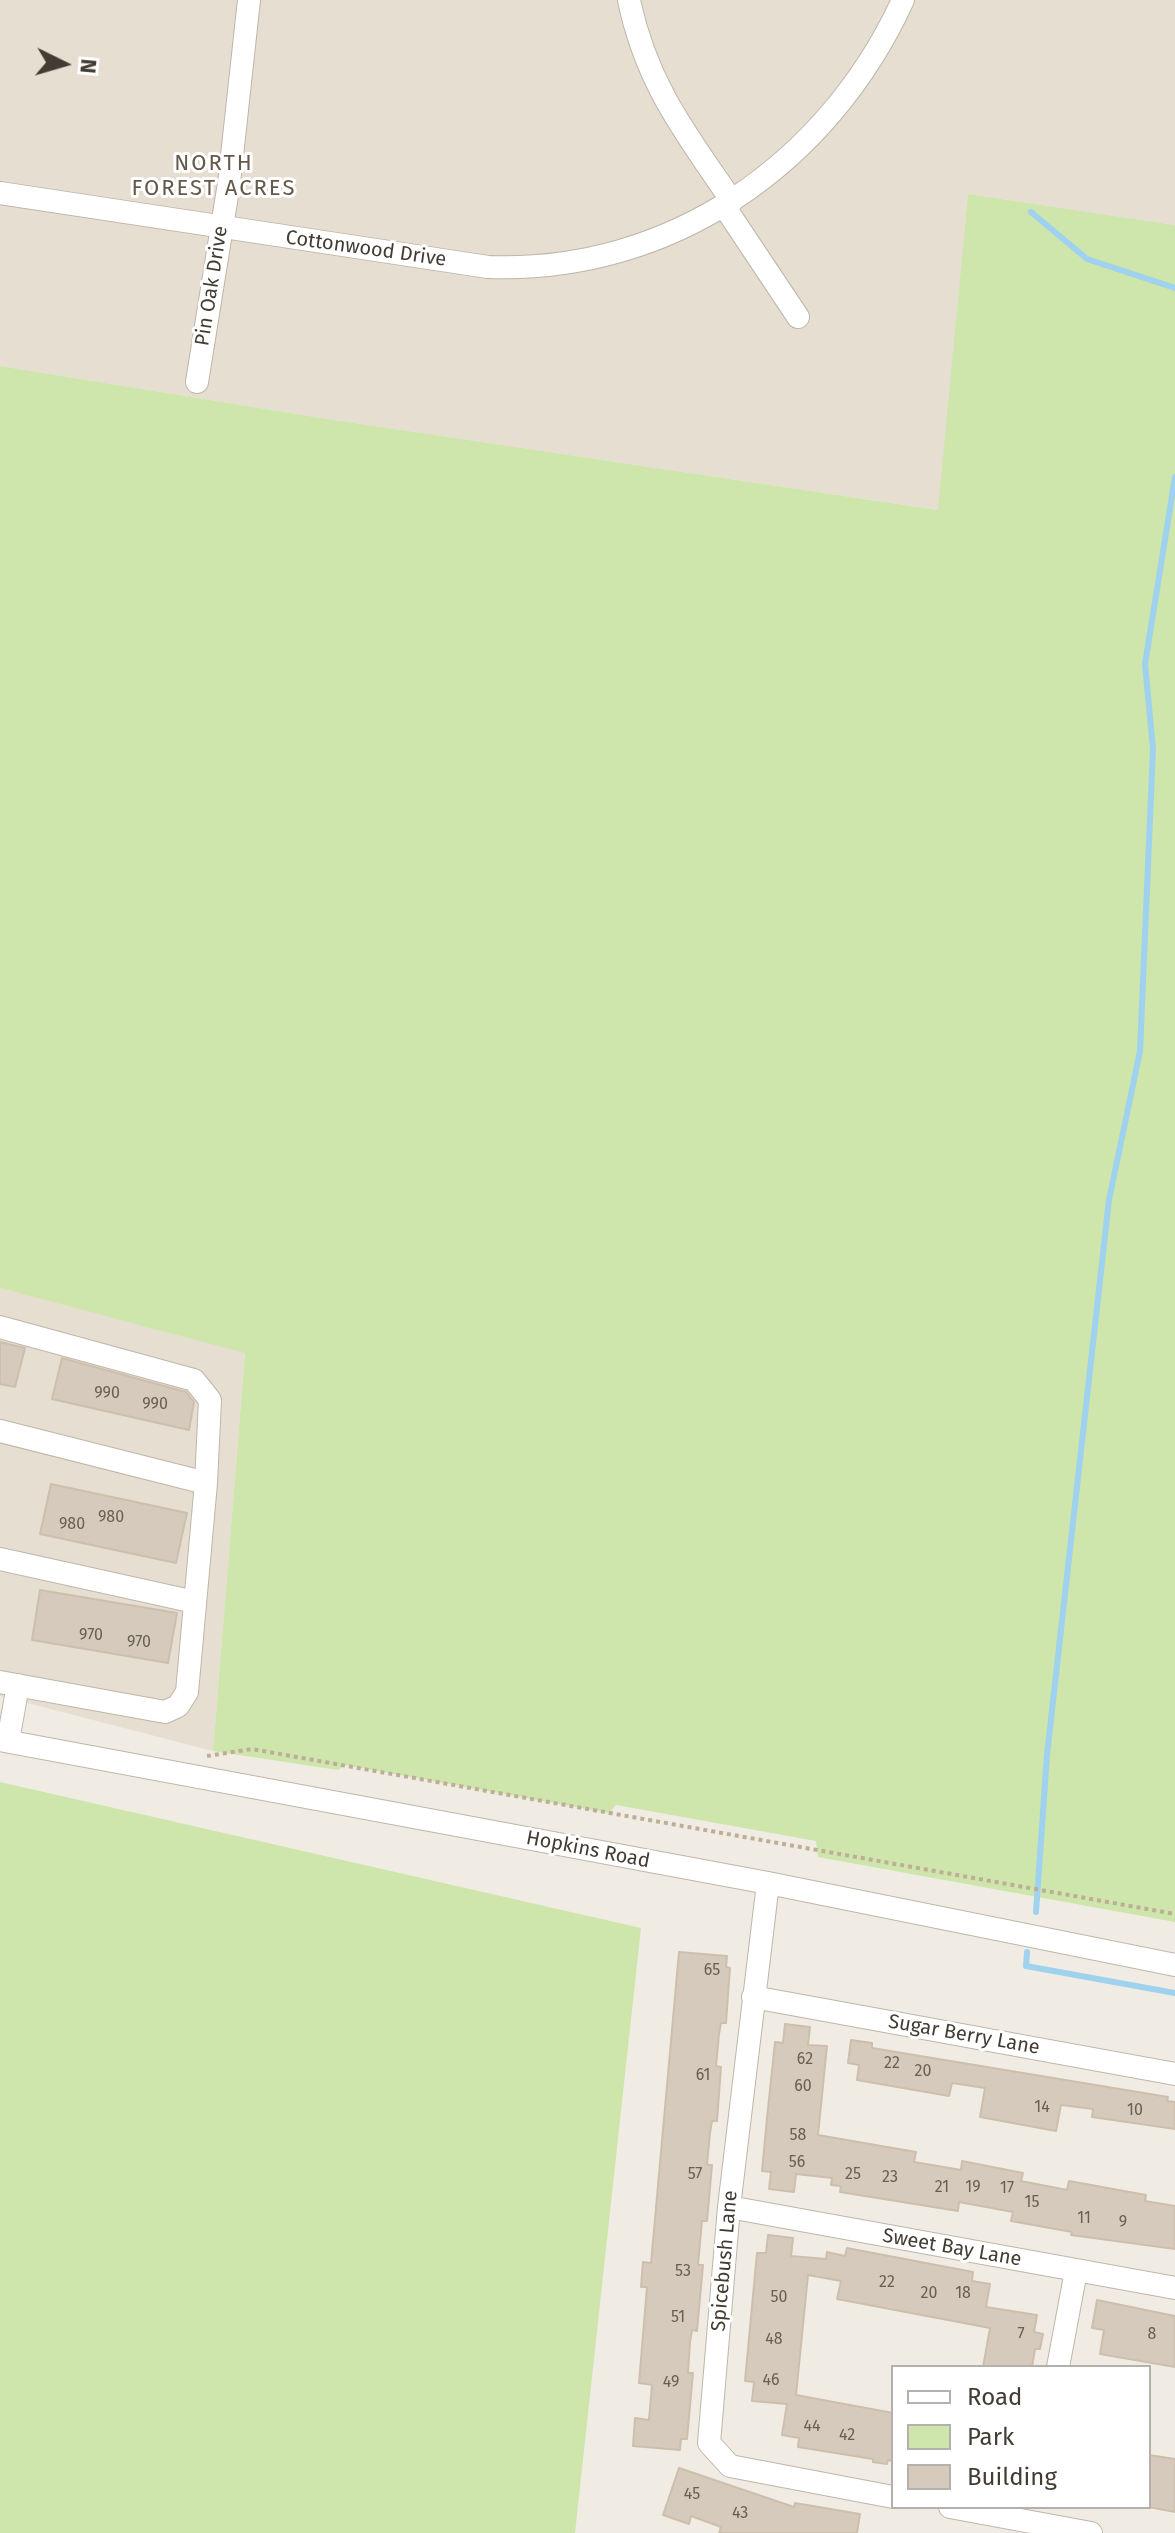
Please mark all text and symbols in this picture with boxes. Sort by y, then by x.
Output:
north arrow [24,24,104,104]
text: N [74,58,102,75]
district label: NORTH FOREST ACRES [132,151,296,202]
street label: Pin Oak Drive [191,224,233,348]
street label: Cottonwood Drive [284,226,448,272]
house number: 990 [94,1384,120,1404]
house number: 990 [142,1395,168,1415]
house number: 980 [98,1508,124,1528]
house number: 980 [59,1515,85,1535]
house number: 970 [79,1626,103,1646]
house number: 970 [127,1633,151,1653]
street label: Hopkins Road [524,1826,652,1874]
house number: 65 [704,1961,720,1981]
street label: Sugar Berry Lane [886,2010,1042,2060]
house number: 62 [797,2050,813,2070]
house number: 22 [884,2054,900,2074]
house number: 20 [915,2062,931,2082]
house number: 61 [696,2066,710,2086]
house number: 60 [794,2077,812,2097]
house number: 14 [1034,2098,1050,2118]
house number: 10 [1127,2101,1143,2121]
house number: 58 [790,2126,806,2146]
house number: 56 [789,2153,805,2173]
house number: 57 [688,2165,702,2185]
house number: 25 [845,2165,861,2185]
house number: 23 [882,2168,898,2188]
house number: 21 [935,2178,949,2198]
house number: 19 [965,2178,981,2198]
house number: 17 [1000,2179,1014,2199]
street label: Spicebush Lane [707,2189,743,2333]
house number: 15 [1025,2193,1039,2213]
house number: 11 [1077,2209,1091,2229]
house number: 9 [1119,2213,1127,2233]
street label: Sweet Bay Lane [881,2224,1023,2272]
house number: 53 [675,2262,691,2282]
house number: 22 [879,2273,895,2293]
house number: 20 [921,2284,937,2304]
house number: 18 [955,2284,971,2304]
house number: 50 [771,2288,787,2308]
house number: 51 [671,2308,685,2328]
house number: 7 [1017,2325,1025,2345]
house number: 8 [1148,2325,1156,2345]
house number: 48 [765,2330,783,2350]
legend [891,2365,1151,2509]
house number: 46 [762,2371,780,2391]
house number: 49 [663,2373,679,2393]
text: Road [967,2383,1022,2411]
house number: 44 [803,2417,821,2437]
text: Park [967,2423,1014,2451]
house number: 42 [839,2426,855,2446]
text: Building [967,2463,1057,2491]
house number: 45 [684,2485,700,2505]
house number: 43 [732,2504,748,2524]

